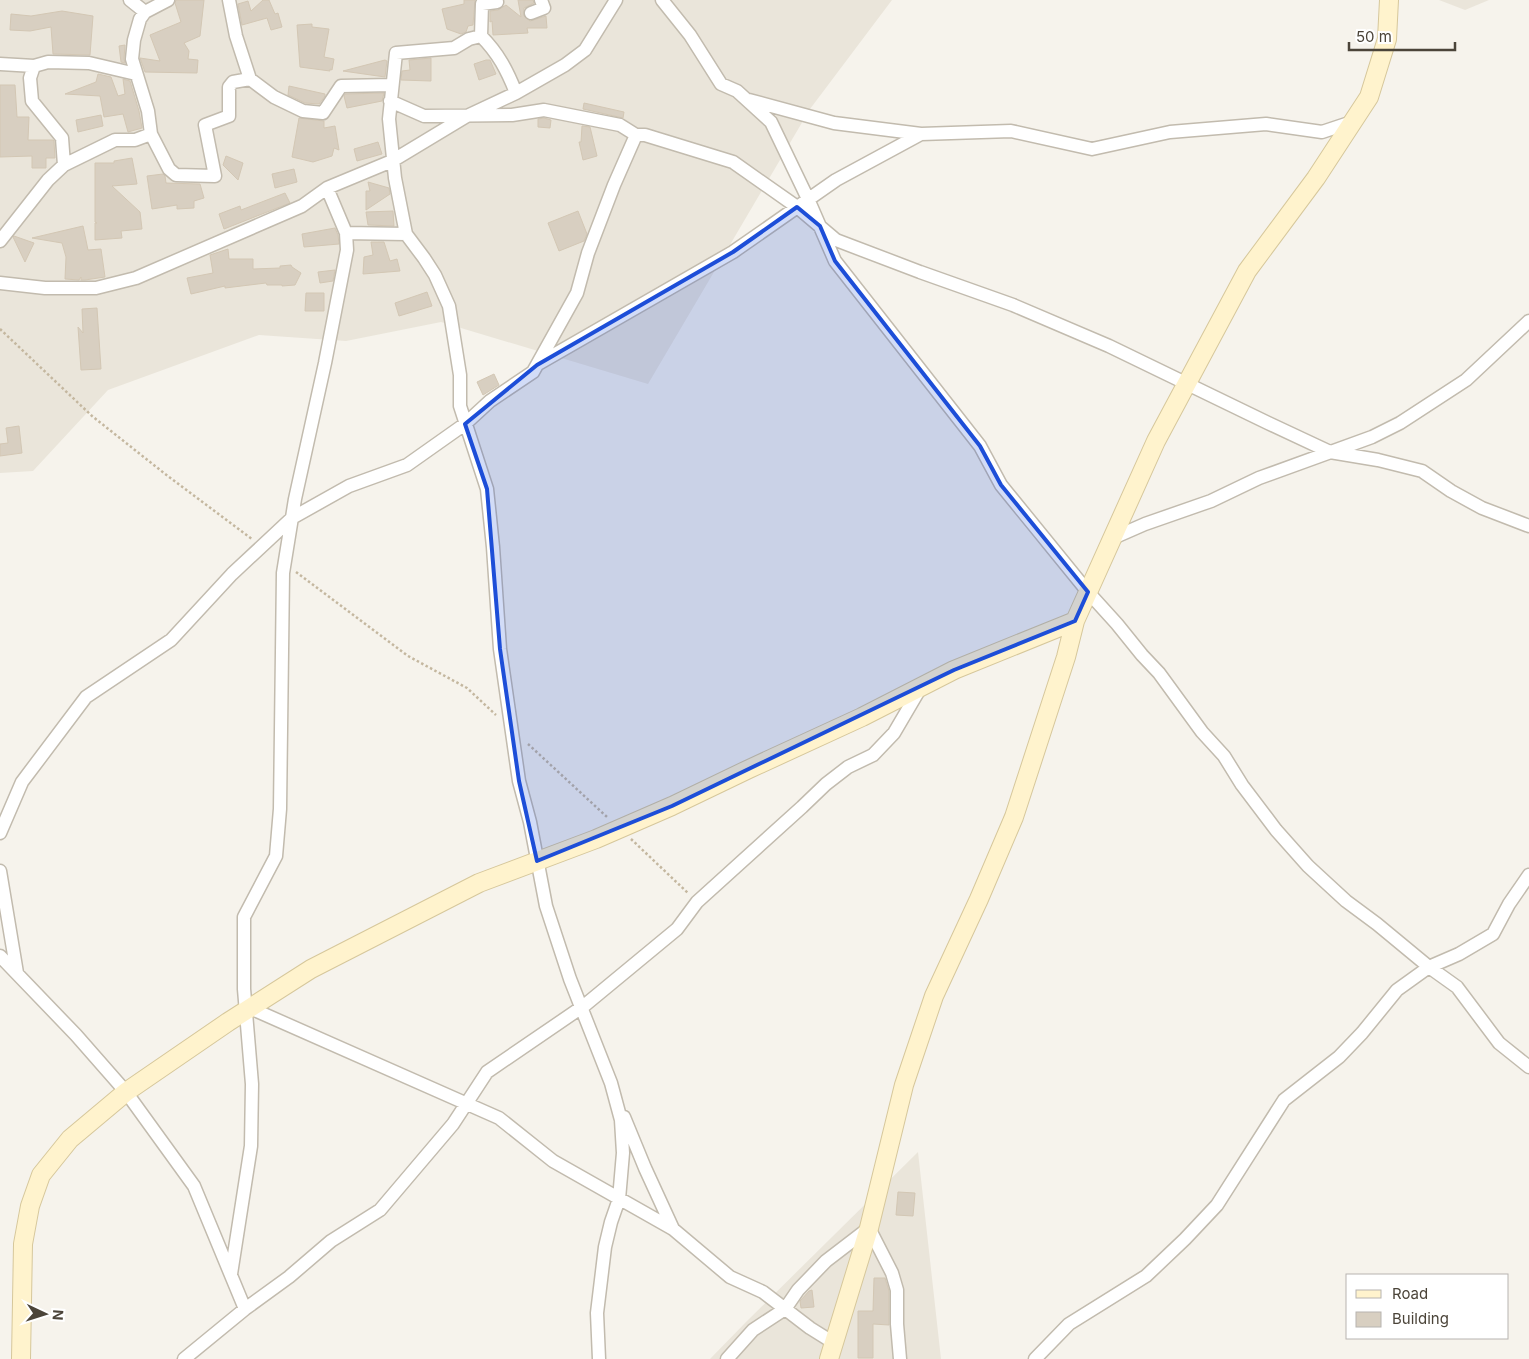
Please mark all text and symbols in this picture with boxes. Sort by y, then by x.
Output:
scale bar [1349,20,1455,52]
text: 50 m [1356,27,1392,46]
legend [1346,1274,1509,1339]
text: Road [1392,1284,1428,1303]
north arrow [20,1289,70,1339]
text: N [50,1309,67,1321]
text: Building [1392,1309,1449,1328]

